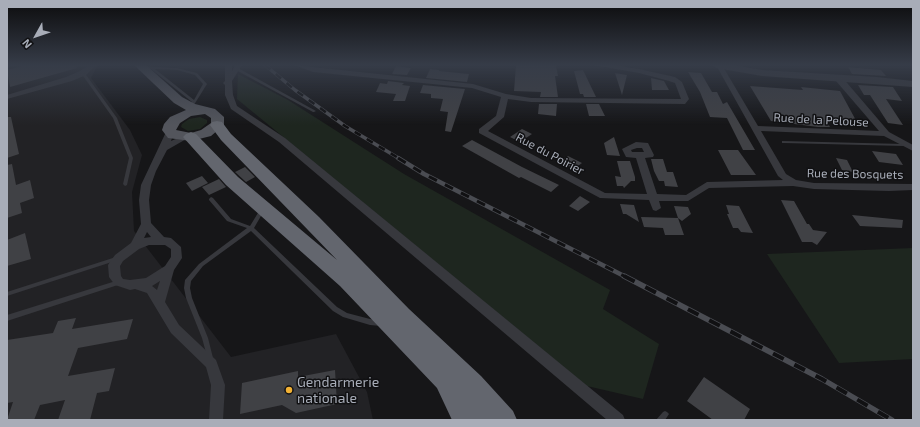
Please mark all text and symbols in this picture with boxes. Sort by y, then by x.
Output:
north arrow [16,16,56,56]
text: N [19,37,34,51]
street label: Rue de la Pelouse [773,110,869,130]
street label: Rue du Poirier [513,130,587,178]
street label: Rue des Bosquets [807,166,903,182]
place label: Gendarmerie nationale [297,374,379,406]
marker: Gendarmerie nationale [284,385,294,395]

